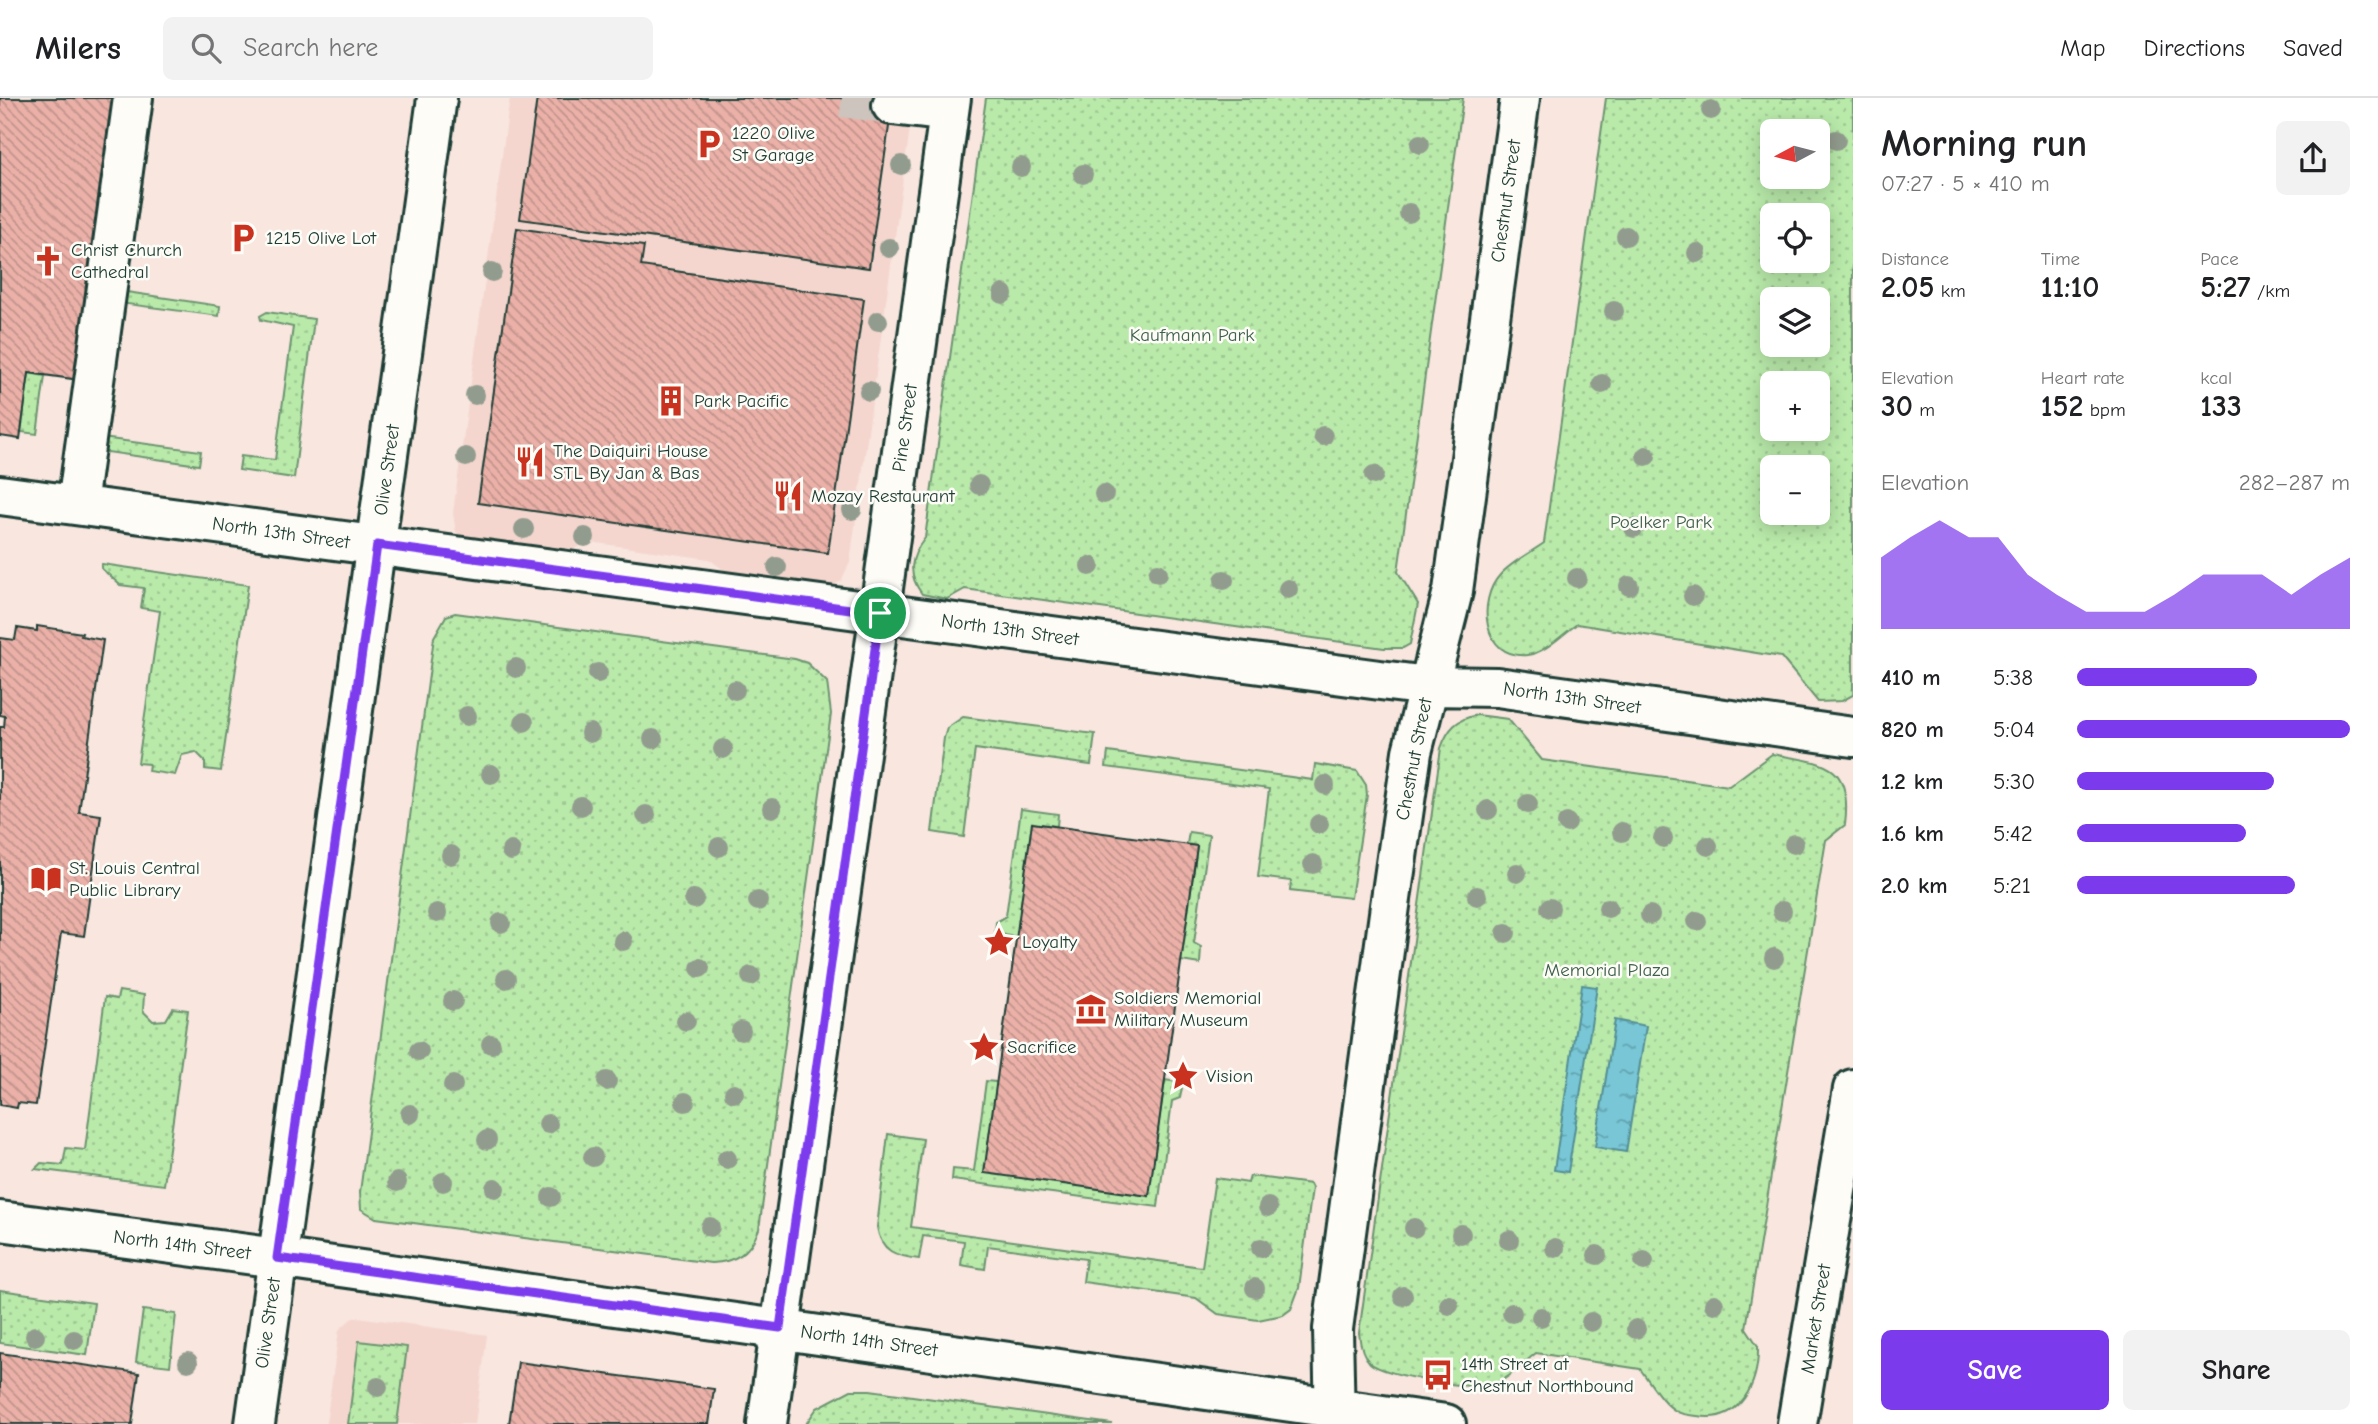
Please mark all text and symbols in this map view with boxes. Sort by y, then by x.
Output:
search box [163,17,653,80]
text: Milers [35,29,121,67]
icon: search [187,29,225,67]
text: Search here [243,33,378,63]
text: Map [2060,34,2106,62]
text: Directions [2144,34,2245,62]
text: Saved [2283,34,2343,62]
north arrow [1760,119,1830,189]
map controls [1760,119,1830,525]
button: share [2276,121,2350,195]
place label: 1220 Olive St Garage [732,122,815,166]
text: Morning run [1881,122,2087,166]
parking icon: 1220 Olive St Garage [692,127,726,161]
street label: Chestnut Street [1486,137,1526,264]
text: 07:27 · 5 × 410 m [1881,170,2050,197]
button: locate [1760,203,1830,273]
parking icon: 1215 Olive Lot [226,221,260,255]
place label: 1215 Olive Lot [266,227,377,249]
place label: Christ Church Cathedral [71,239,182,283]
church icon: Christ Church Cathedral [31,244,65,278]
text: Distance [1881,248,1949,270]
text: Time [2041,248,2080,270]
text: Pace [2200,248,2239,270]
text: 2.05 [1881,270,1934,305]
text: 11:10 [2041,270,2099,305]
text: 5:27 [2200,270,2251,305]
text: km [1934,280,1966,302]
text: /km [2251,280,2290,302]
button: layers [1760,287,1830,357]
park label: Kaufmann Park [1130,324,1255,346]
text: Elevation [1881,367,1954,389]
text: Heart rate [2041,367,2124,389]
text: kcal [2200,367,2232,389]
button: + [1760,371,1830,441]
street label: Pine Street [888,382,922,474]
building icon: Park Pacific [654,384,688,418]
text: 30 [1881,389,1913,424]
text: 152 [2041,389,2083,424]
text: 133 [2200,389,2242,424]
place label: Park Pacific [694,390,789,412]
text: m [1913,399,1935,421]
text: bpm [2083,399,2126,421]
street label: Olive Street [370,423,404,517]
place label: The Daiquiri House STL By Jan & Bas [553,440,708,484]
restaurant icon: The Daiquiri House STL By Jan & Bas [513,445,547,479]
button: − [1760,455,1830,525]
text: Elevation [1881,469,1969,496]
text: 282–287 m [2239,469,2350,496]
restaurant icon: Mozay Restaurant [771,479,805,513]
place label: Mozay Restaurant [811,485,955,507]
park label: Poelker Park [1610,511,1713,533]
street label: North 13th Street [211,512,352,554]
pin [850,583,910,643]
icon: arrive [861,594,899,632]
street label: North 13th Street [940,609,1081,651]
text: 410 m [1881,664,1940,691]
text: 5:38 [1993,664,2033,691]
street label: North 13th Street [1502,677,1643,719]
street label: Chestnut Street [1391,695,1437,822]
text: 820 m [1881,716,1944,743]
text: 5:04 [1993,716,2035,743]
text: 1.2 km [1881,768,1943,795]
text: 5:30 [1993,768,2035,795]
text: 1.6 km [1881,820,1944,847]
text: 5:42 [1993,820,2033,847]
place label: St. Louis Central Public Library [69,857,200,901]
library icon: St. Louis Central Public Library [29,862,63,896]
text: 2.0 km [1881,872,1947,899]
text: 5:21 [1993,872,2031,899]
place icon: Loyalty [982,925,1016,959]
place label: Loyalty [1022,931,1078,953]
park label: Memorial Plaza [1544,959,1670,981]
place label: Soldiers Memorial Military Museum [1114,987,1261,1031]
museum icon: Soldiers Memorial Military Museum [1074,992,1108,1026]
place icon: Sacrifice [967,1030,1001,1064]
place label: Sacrifice [1007,1036,1077,1058]
place icon: Vision [1166,1059,1200,1093]
place label: Vision [1206,1065,1253,1087]
street label: North 14th Street [112,1226,253,1264]
street label: Market Street [1796,1262,1836,1376]
street label: Olive Street [251,1276,285,1370]
street label: North 14th Street [799,1320,940,1362]
button: Save [1881,1330,2109,1410]
button: Share [2123,1330,2350,1410]
place label: 14th Street at Chestnut Northbound [1461,1353,1634,1397]
bus stop icon: 14th Street at Chestnut Northbound [1421,1358,1455,1392]

